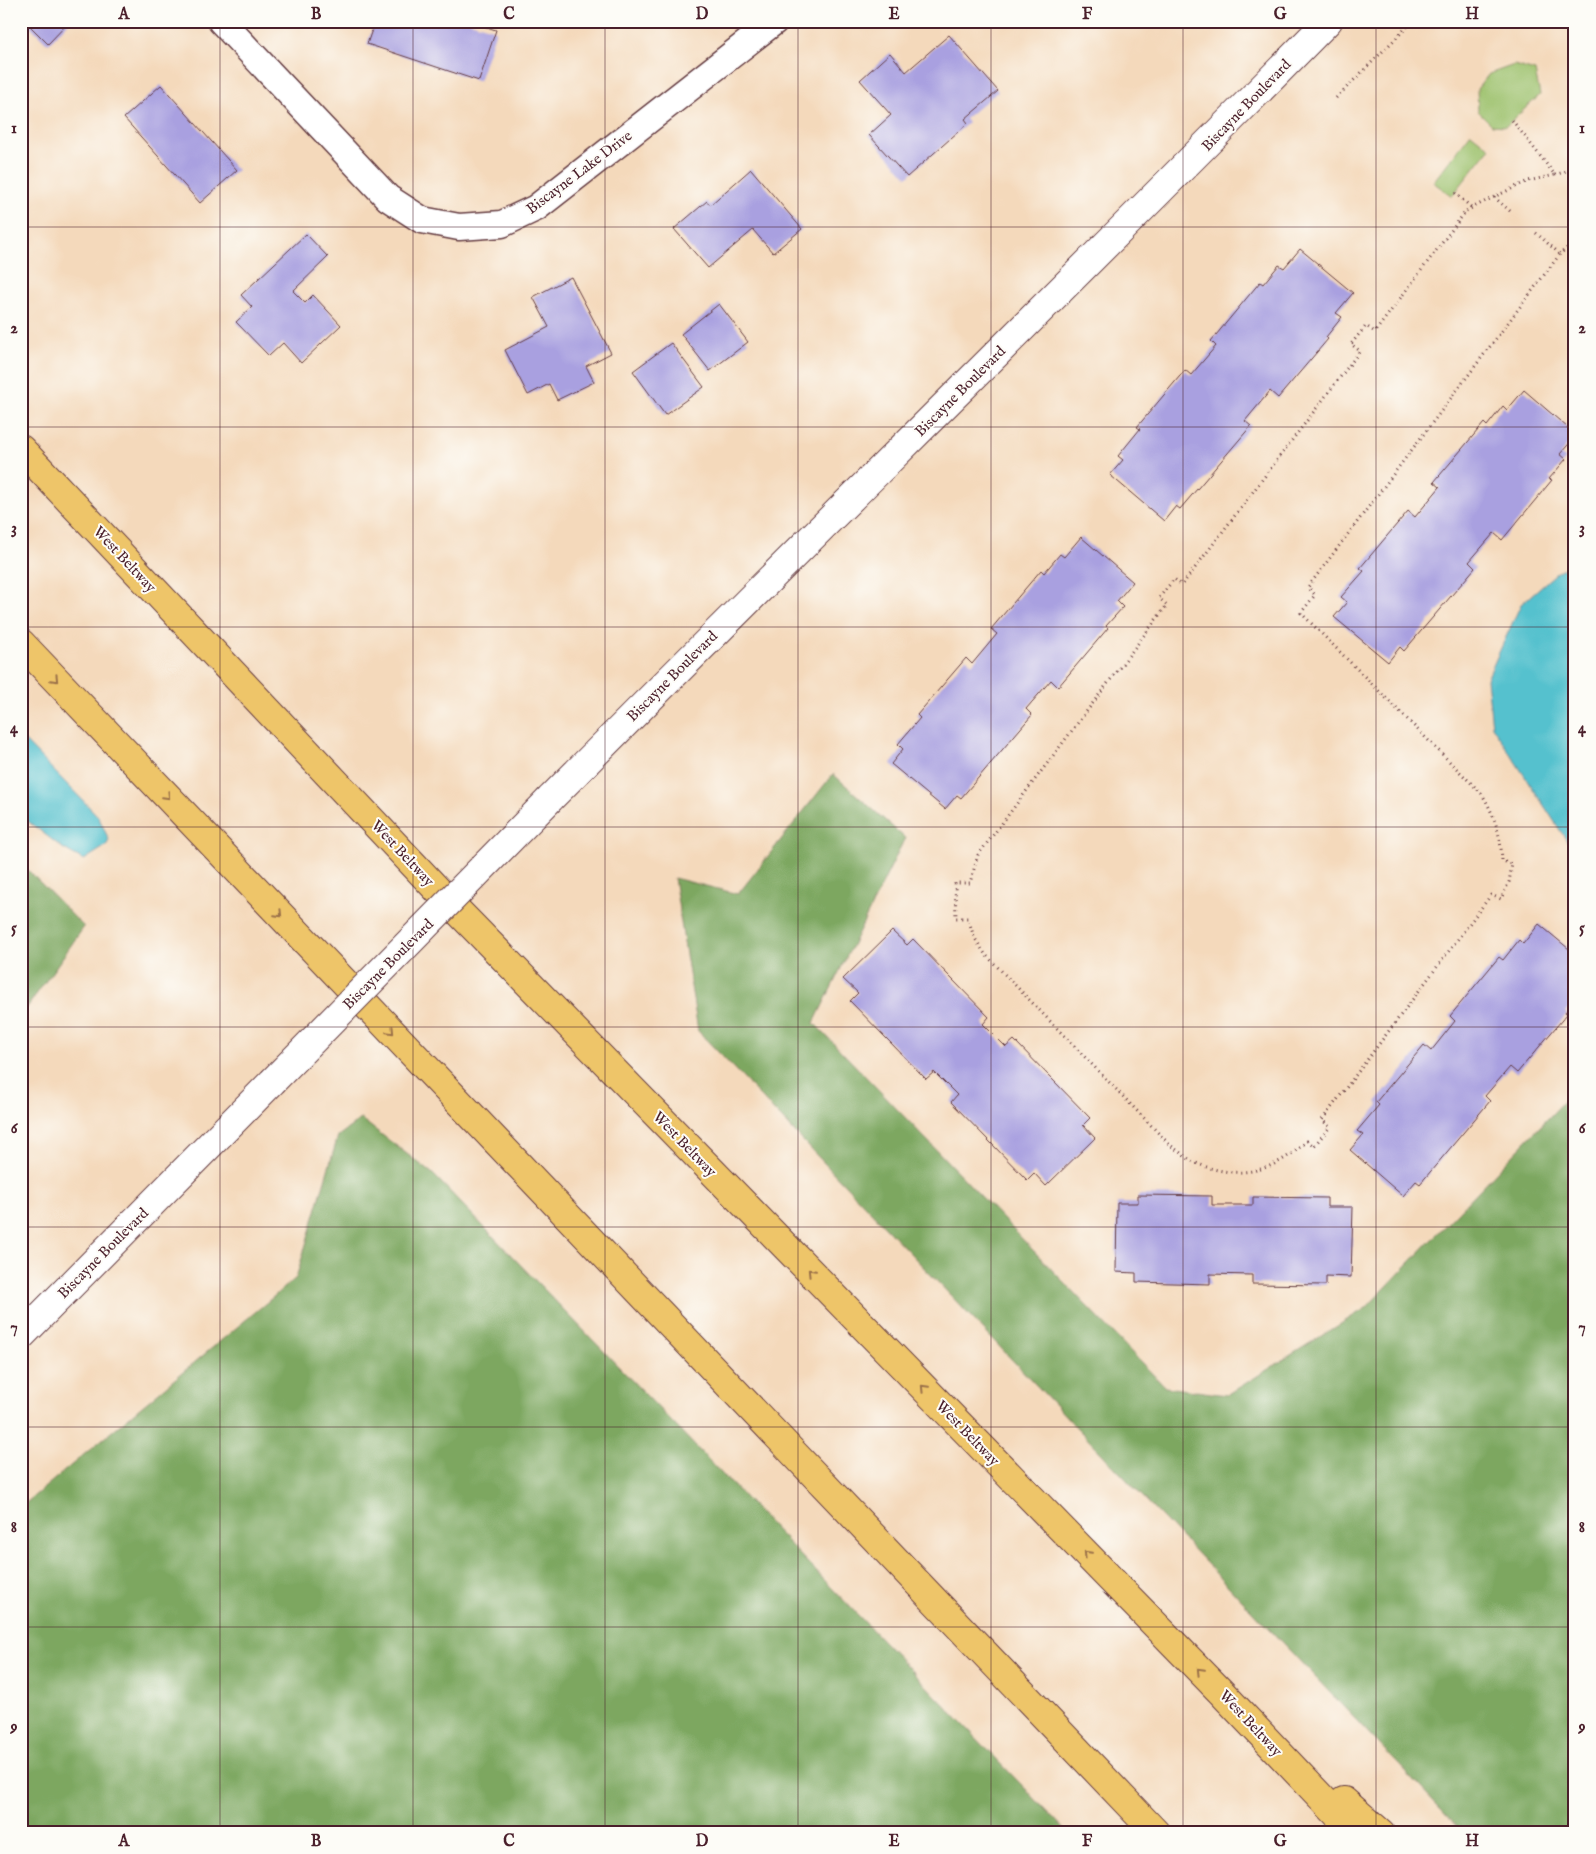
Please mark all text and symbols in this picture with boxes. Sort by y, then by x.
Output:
text: A [118,5,131,25]
text: B [311,5,322,25]
text: C [503,5,515,25]
text: D [696,5,709,25]
text: E [888,5,900,25]
text: F [1082,5,1093,25]
text: G [1274,5,1287,25]
text: H [1465,5,1479,25]
street label: Biscayne Boulevard [1198,55,1296,155]
text: 1 [11,119,17,139]
text: 1 [1579,119,1585,139]
street label: Biscayne Lake Drive [523,126,636,218]
text: 2 [10,319,18,339]
text: 2 [1578,319,1586,339]
street label: Biscayne Boulevard [911,341,1010,441]
text: 3 [11,519,17,539]
text: 3 [1579,519,1585,539]
street label: West Beltway [89,522,161,597]
street label: Biscayne Boulevard [623,626,722,726]
one-way arrow [49,673,58,682]
text: 4 [10,719,19,739]
text: 4 [1578,719,1587,739]
one-way arrow [161,791,170,800]
street label: West Beltway [367,816,439,891]
one-way arrow [273,908,282,917]
street label: Biscayne Boulevard [339,914,438,1014]
text: 5 [11,919,17,939]
text: 5 [1579,919,1585,939]
one-way arrow [386,1026,395,1035]
street label: West Beltway [649,1108,721,1182]
text: 6 [11,1119,19,1139]
text: 6 [1579,1119,1587,1139]
street label: Biscayne Boulevard [54,1203,153,1303]
one-way arrow [807,1269,816,1278]
text: 7 [10,1318,18,1338]
text: 7 [1578,1318,1586,1338]
one-way arrow [921,1385,930,1394]
street label: West Beltway [932,1397,1004,1471]
text: 8 [11,1518,17,1538]
text: 8 [1579,1518,1585,1538]
one-way arrow [1084,1551,1093,1560]
one-way arrow [1197,1667,1206,1676]
street label: West Beltway [1215,1686,1287,1761]
text: 9 [10,1718,18,1738]
text: 9 [1578,1718,1586,1738]
text: A [118,1832,131,1852]
text: B [311,1832,322,1852]
text: C [503,1832,515,1852]
text: D [696,1832,709,1852]
text: E [888,1832,900,1852]
text: F [1082,1832,1093,1852]
text: G [1274,1832,1287,1852]
text: H [1465,1832,1479,1852]

